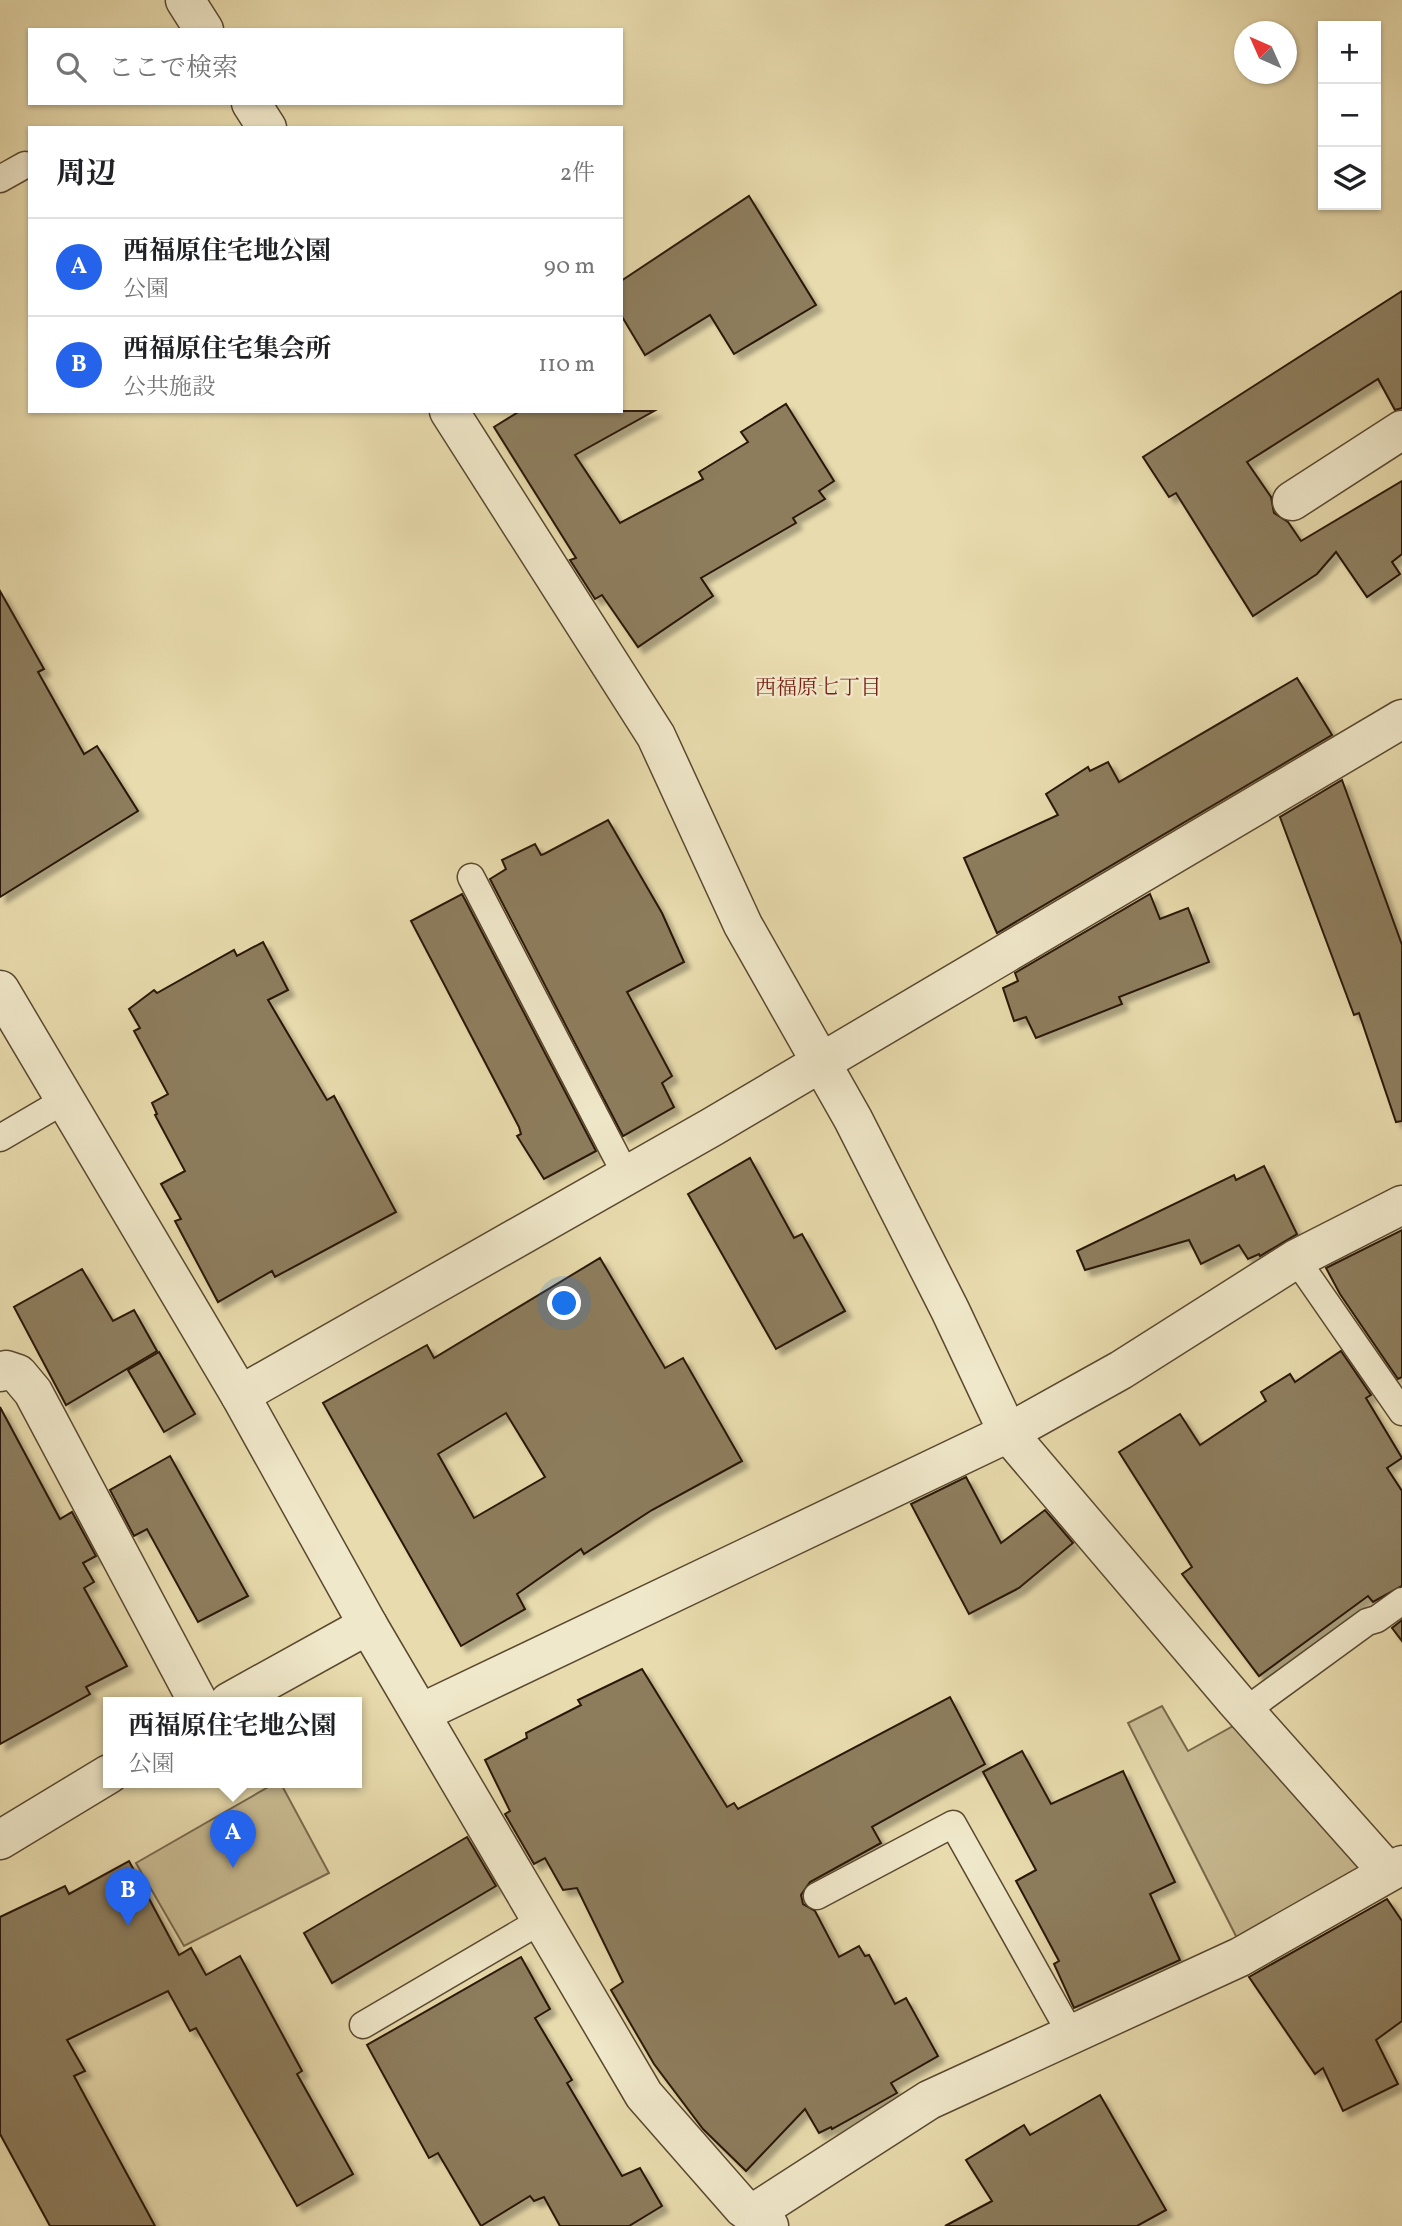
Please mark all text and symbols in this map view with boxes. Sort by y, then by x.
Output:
north arrow [1234,21,1297,84]
map controls [1318,21,1381,210]
button: + [1318,21,1381,84]
search box [28,28,623,105]
icon: search [52,48,90,86]
text: ここで検索 [108,51,238,87]
button: − [1318,84,1381,147]
button: layers [1318,147,1381,210]
text: 周辺 [56,154,116,196]
text: 2件 [560,158,595,190]
text: 西福原住宅地公園 [123,234,331,270]
text: A [71,251,87,283]
text: 90 m [544,251,595,283]
text: 公園 [123,274,169,306]
text: 西福原住宅集会所 [123,332,331,368]
text: B [71,349,87,381]
text: 110 m [538,349,595,381]
text: 公共施設 [123,372,215,404]
district label: 西福原七丁目 [755,674,881,703]
your location [547,1286,581,1320]
popup [103,1697,362,1788]
text: 西福原住宅地公園 [128,1709,337,1745]
text: 公園 [128,1749,174,1781]
pin: A [210,1810,256,1868]
pin: B [105,1868,151,1926]

